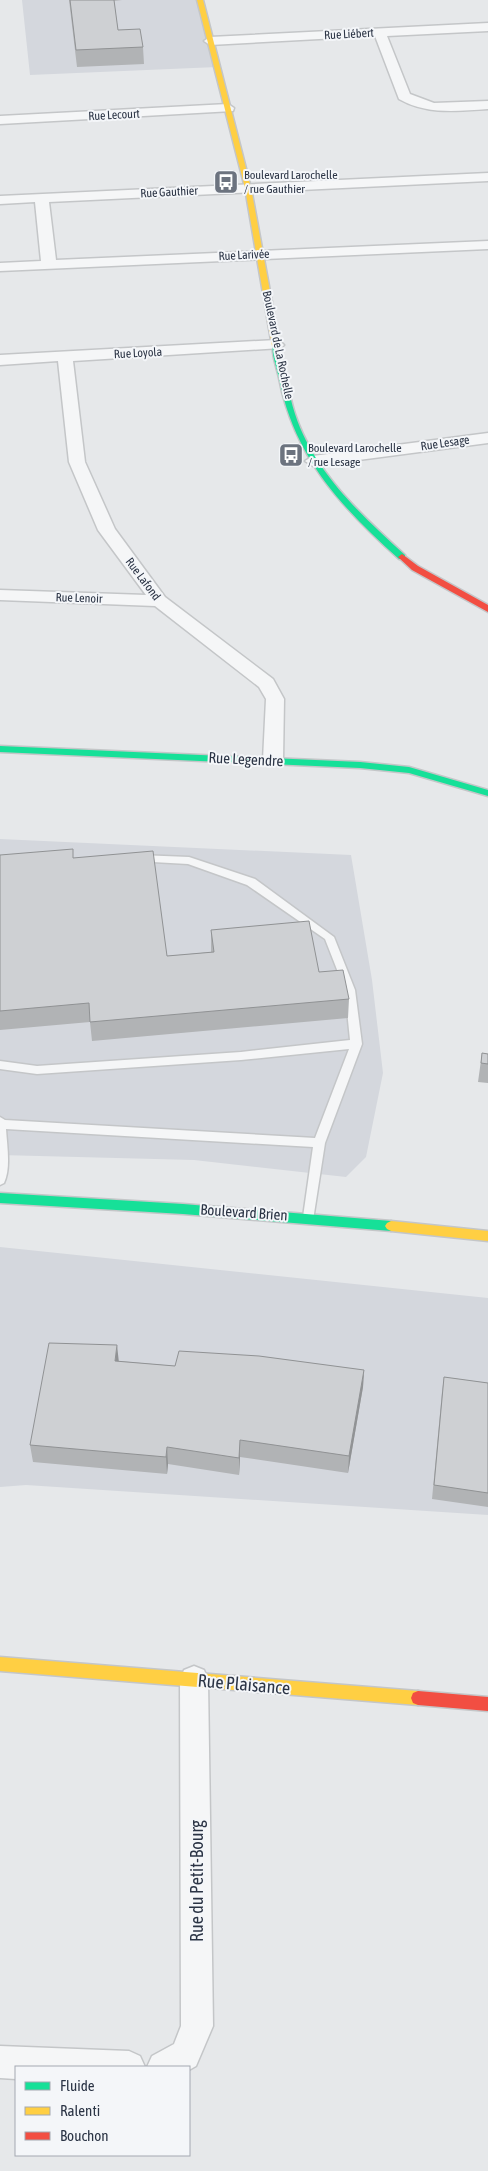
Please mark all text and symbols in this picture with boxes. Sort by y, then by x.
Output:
street label: Rue Liébert [324,26,375,42]
street label: Rue Lecourt [88,107,141,123]
place label: Boulevard Larochelle / rue Gauthier [244,168,338,196]
bus stop icon: Boulevard Larochelle / rue Gauthier [213,169,239,195]
street label: Rue Gauthier [140,183,199,200]
street label: Rue Larivée [218,247,270,263]
street label: Boulevard de La Rochelle [260,290,296,400]
street label: Rue Loyola [114,345,162,361]
street label: Rue Lesage [420,433,470,453]
place label: Boulevard Larochelle / rue Lesage [308,441,402,469]
bus stop icon: Boulevard Larochelle / rue Lesage [278,442,304,468]
street label: Rue Lafond [122,555,164,603]
street label: Rue Lenoir [55,590,103,606]
street label: Rue Legendre [208,749,284,769]
street label: Boulevard Brien [200,1200,288,1224]
street label: Rue Plaisance [197,1669,291,1699]
street label: Rue du Petit-Bourg [186,1820,207,1942]
legend [15,2066,190,2156]
text: Fluide [60,2077,95,2094]
text: Ralenti [60,2102,100,2119]
text: Bouchon [60,2127,109,2144]

